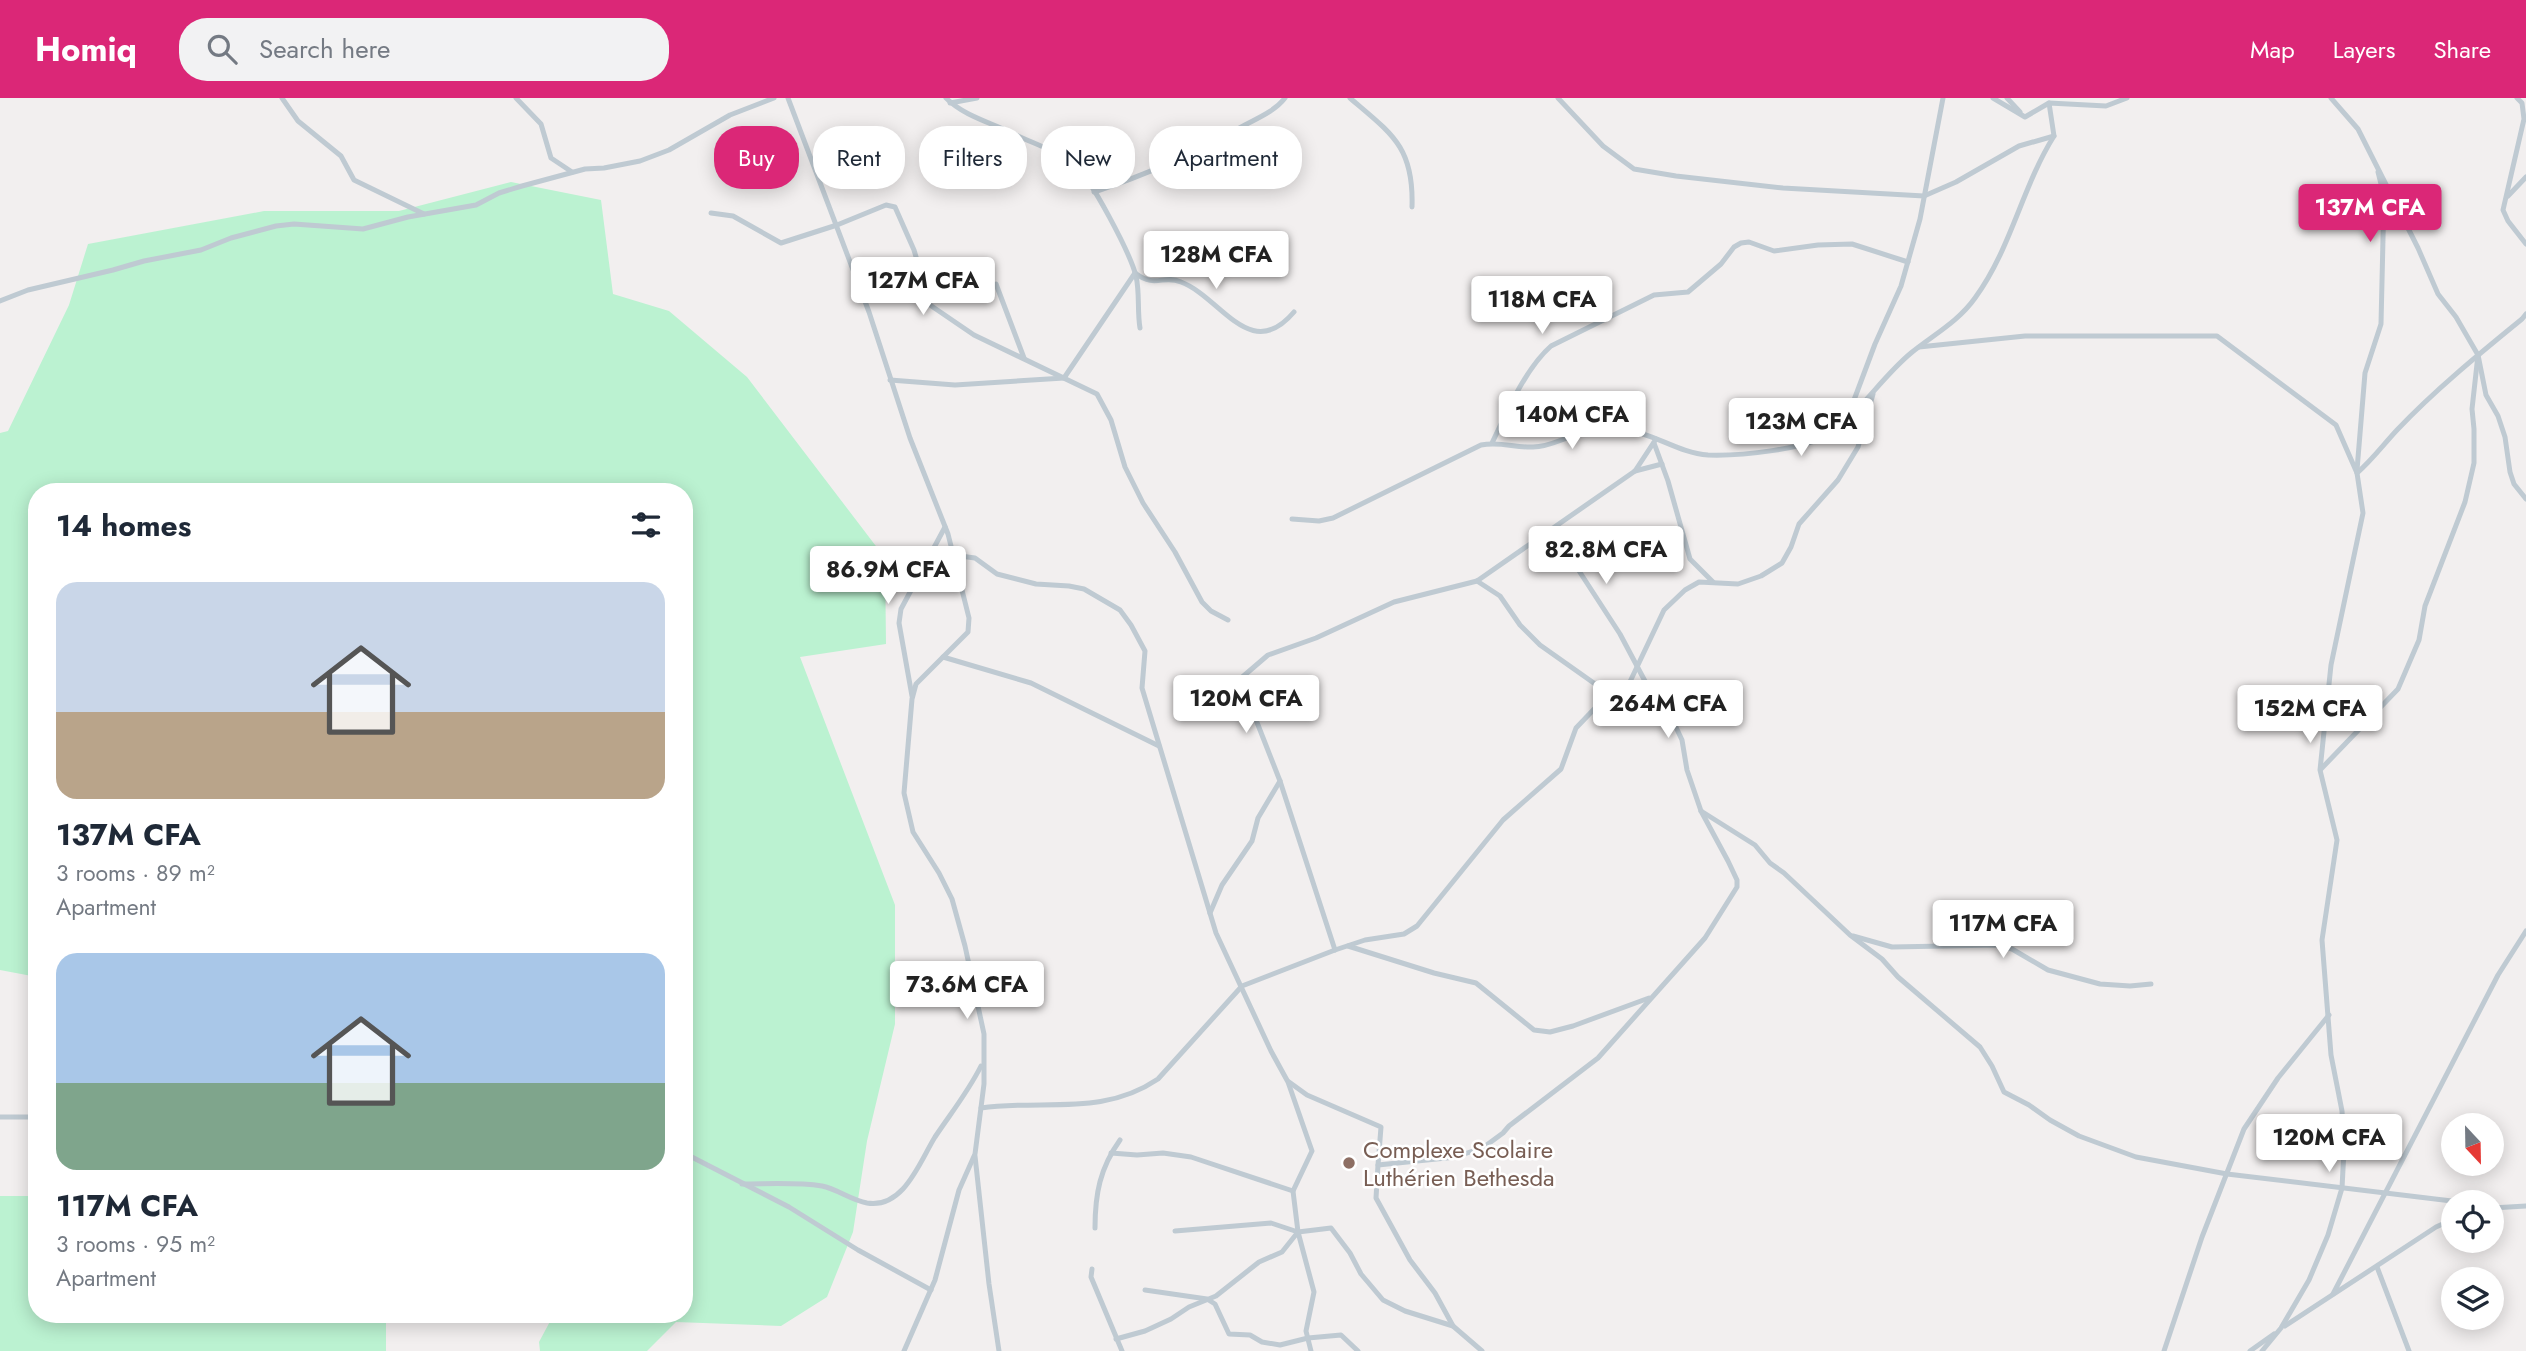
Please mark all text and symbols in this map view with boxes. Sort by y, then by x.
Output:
search box [179,18,669,81]
text: Homiq [35,26,137,73]
icon: search [203,30,241,68]
text: Search here [259,30,390,68]
text: Map [2250,32,2295,67]
text: Layers [2333,32,2395,67]
text: Share [2433,32,2491,67]
chip: Buy [714,126,799,189]
chip: Rent [813,126,905,189]
chip: Filters [919,126,1027,189]
chip: New [1041,126,1135,189]
chip: Apartment [1149,126,1302,189]
pin: 137M CFA [2298,184,2442,244]
text: 137M CFA [2314,190,2426,224]
pin: 128M CFA [1144,232,1288,291]
text: 128M CFA [1160,237,1272,271]
pin: 127M CFA [851,258,995,317]
text: 127M CFA [867,263,979,297]
pin: 118M CFA [1470,276,1614,336]
text: 118M CFA [1487,282,1597,316]
pin: 140M CFA [1500,392,1644,451]
text: 140M CFA [1515,397,1629,431]
pin: 123M CFA [1729,398,1873,458]
text: 123M CFA [1745,404,1857,438]
text: 14 homes [56,504,191,547]
icon: filters [627,506,665,544]
pin: 82.8M CFA [1526,526,1686,586]
text: 82.8M CFA [1545,532,1667,566]
pin: 86.9M CFA [808,546,968,606]
text: 86.9M CFA [826,552,950,586]
icon: home [298,627,424,753]
pin: 120M CFA [1174,676,1318,735]
pin: 264M CFA [1596,680,1740,740]
text: 120M CFA [1189,681,1303,715]
text: 264M CFA [1609,686,1727,720]
pin: 152M CFA [2238,686,2382,745]
text: 152M CFA [2253,691,2367,725]
text: 137M CFA [56,813,201,856]
text: 3 rooms · 89 m² [56,856,215,890]
text: Apartment [56,890,156,924]
pin: 117M CFA [1931,900,2075,960]
text: 117M CFA [1949,906,2057,940]
pin: 73.6M CFA [887,962,1047,1021]
text: 73.6M CFA [906,967,1028,1001]
icon: home [298,998,424,1124]
north arrow [2441,1113,2504,1176]
map controls [2441,1113,2504,1330]
pin: 120M CFA [2257,1114,2401,1174]
text: 120M CFA [2272,1120,2386,1154]
place label: Complexe Scolaire Luthérien Bethesda [1363,1132,1555,1195]
marker: Complexe Scolaire Luthérien Bethesda [1341,1155,1357,1171]
text: 117M CFA [56,1184,198,1227]
button: locate [2441,1190,2504,1253]
text: 3 rooms · 95 m² [56,1227,215,1261]
text: Apartment [56,1261,156,1295]
button: layers [2441,1267,2504,1330]

